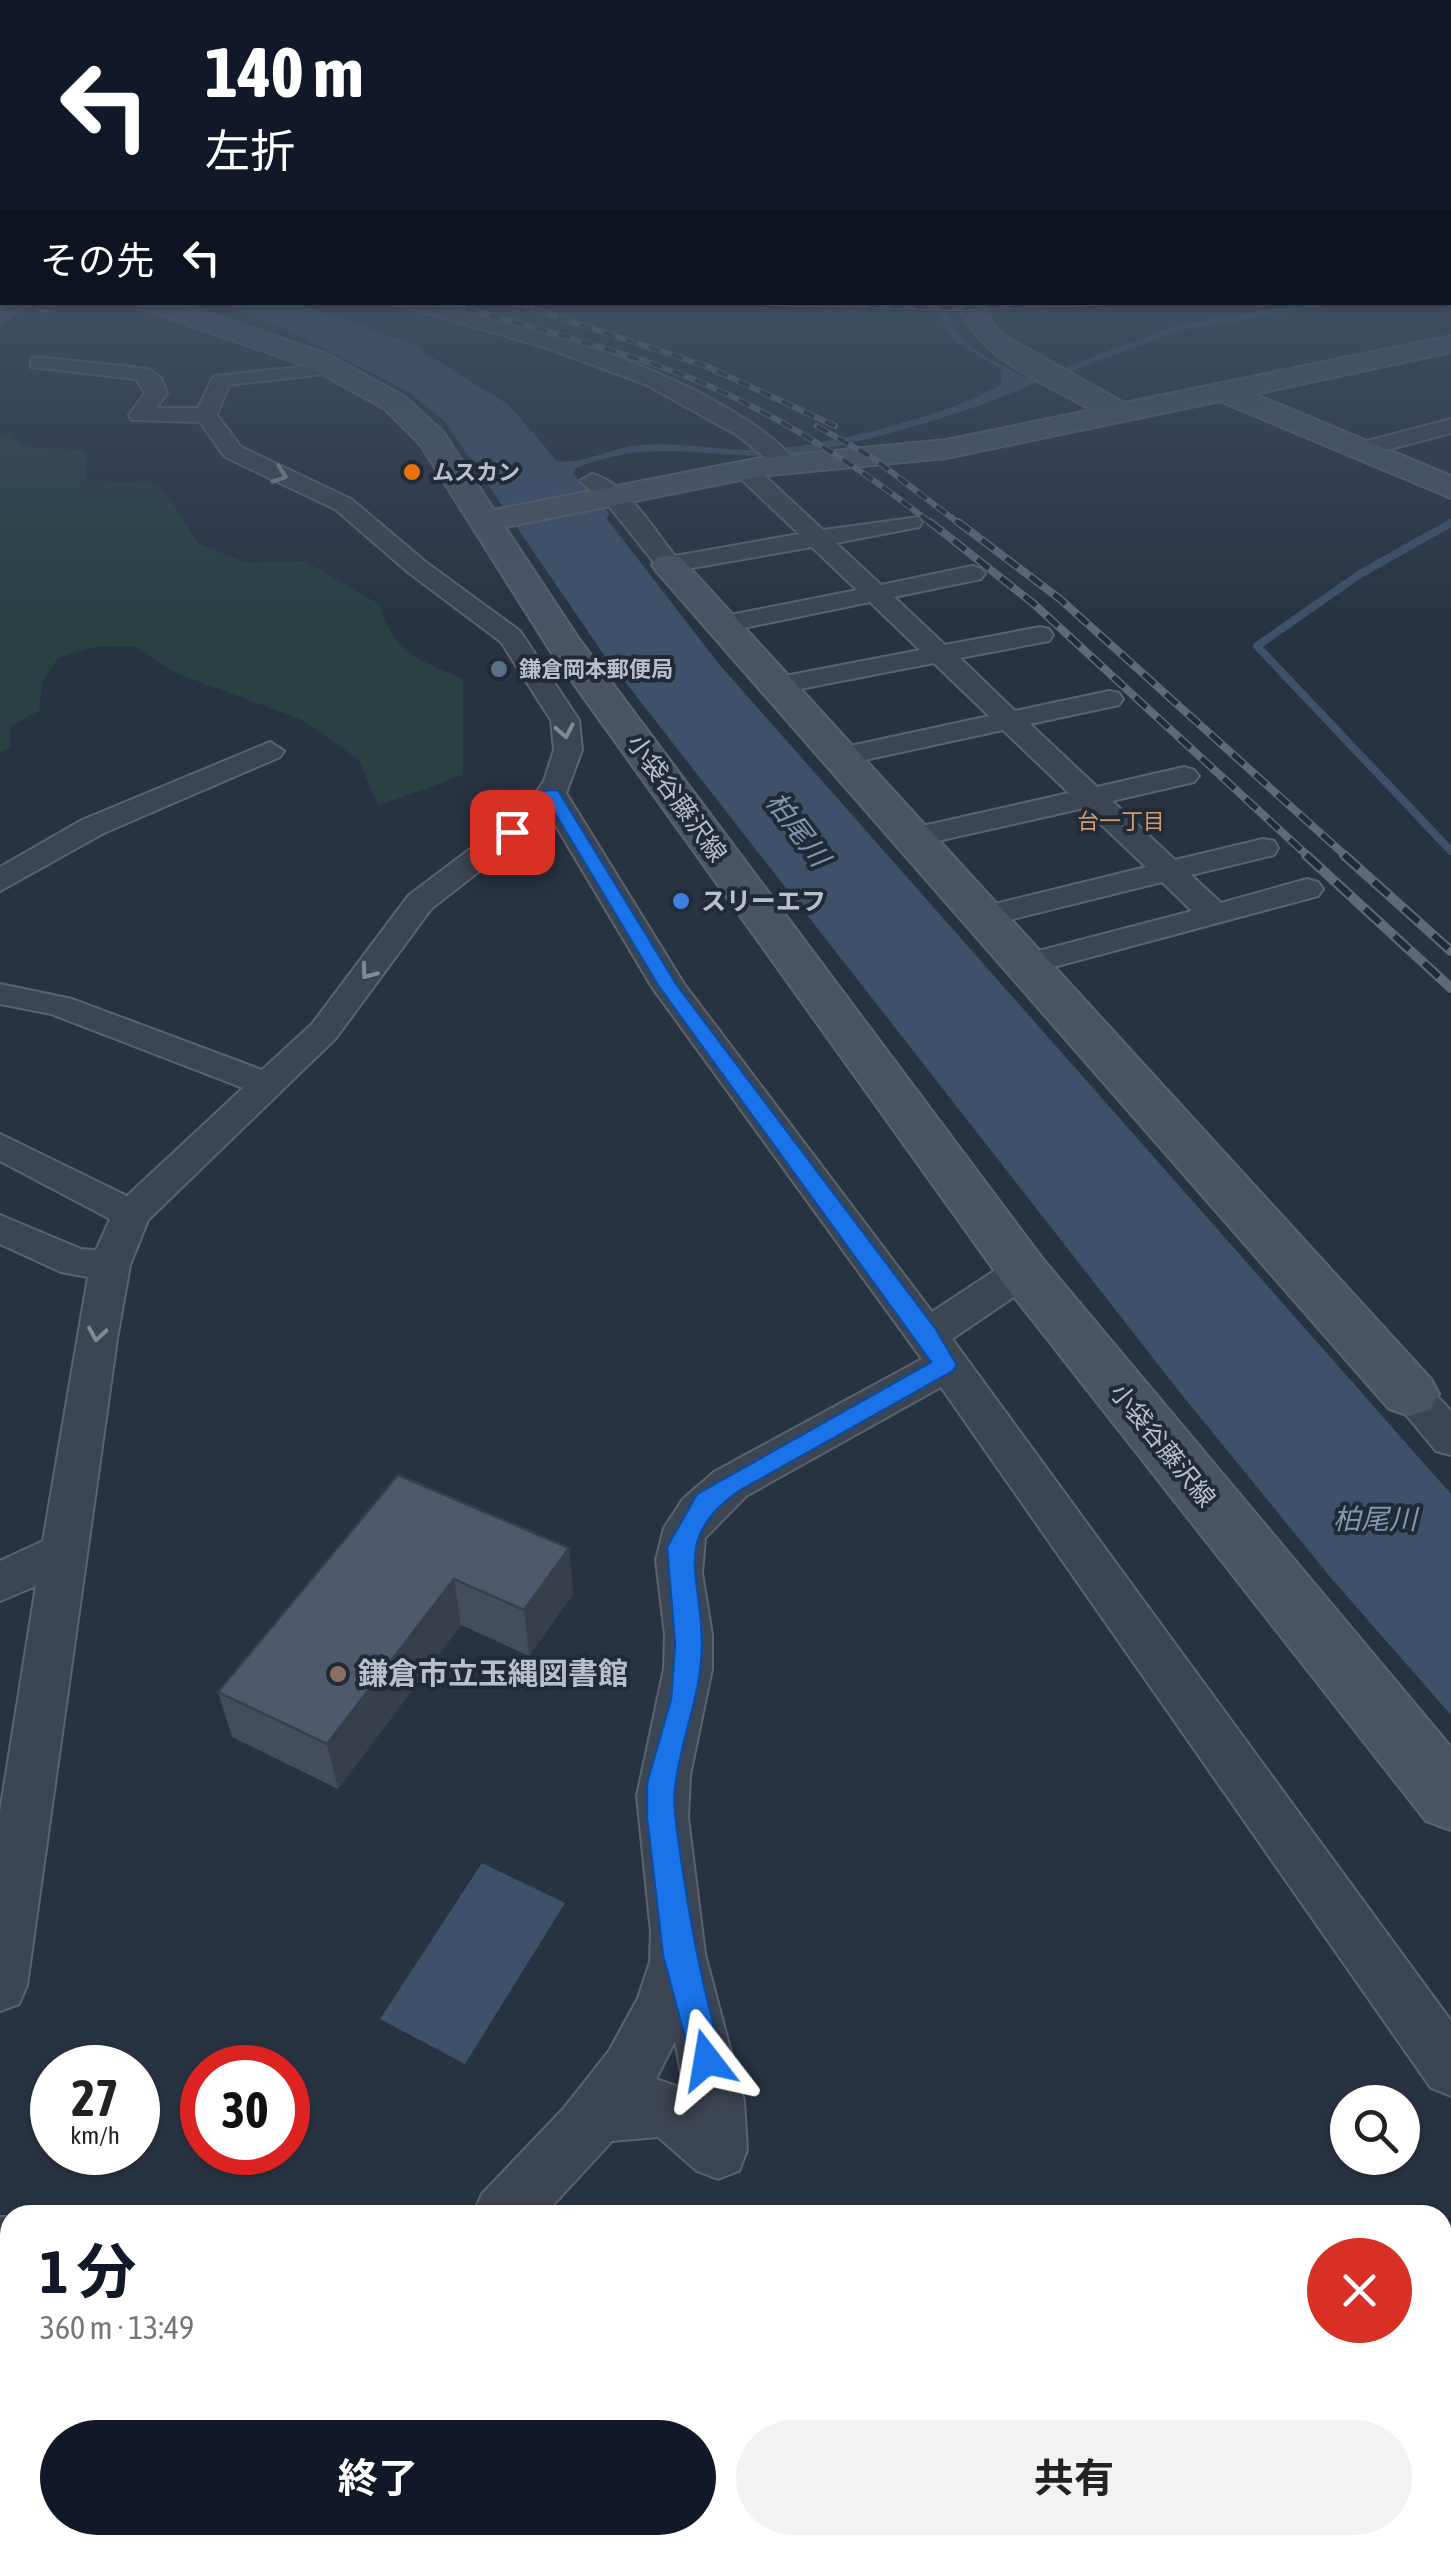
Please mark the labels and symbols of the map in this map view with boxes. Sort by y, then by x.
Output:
place label: ムスカン [432,459,520,485]
marker: ムスカン [401,461,423,483]
one-way arrow [270,463,287,484]
place label: 鎌倉岡本郵便局 [519,656,673,682]
marker: 鎌倉岡本郵便局 [488,658,510,680]
one-way arrow [554,723,575,739]
street label: 小袋谷藤沢線 [622,729,732,867]
water label: 柏尾川 [760,786,838,875]
pin [470,790,555,875]
district label: 台一丁目 [1077,808,1165,834]
place label: スリーエフ [701,887,826,915]
marker: スリーエフ [670,890,692,912]
one-way arrow [362,961,379,979]
one-way arrow [88,1326,109,1342]
street label: 小袋谷藤沢線 [1105,1378,1221,1512]
water label: 柏尾川 [1333,1503,1420,1535]
place label: 鎌倉市立玉縄図書館 [358,1656,628,1690]
marker: 鎌倉市立玉縄図書館 [327,1663,349,1685]
position arrow [655,2008,759,2112]
speed limit sign: 30 [180,2045,310,2175]

